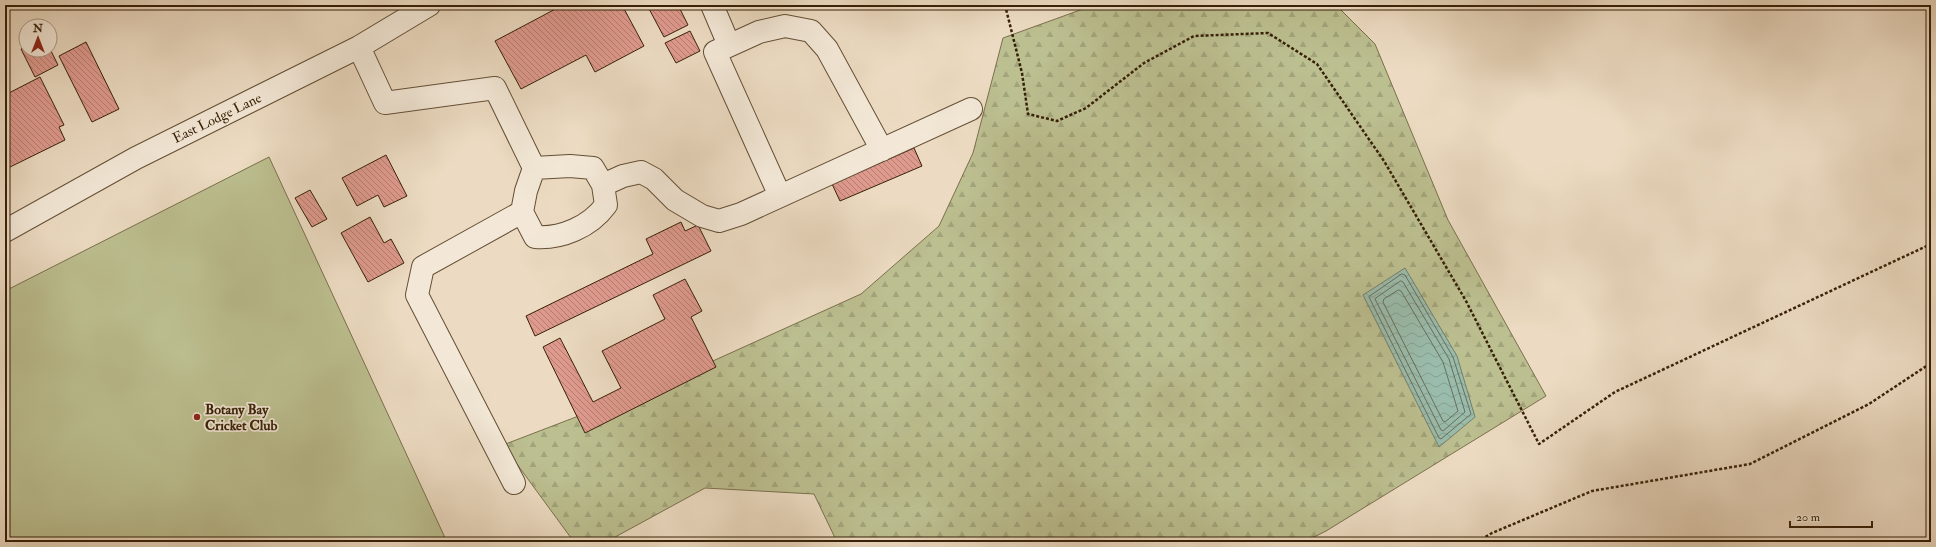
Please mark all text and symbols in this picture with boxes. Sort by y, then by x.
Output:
north arrow [18,18,58,58]
text: N [32,22,44,35]
street label: East Lodge Lane [170,89,264,147]
place label: Botany Bay Cricket Club [205,401,277,434]
marker: Botany Bay Cricket Club [192,412,202,422]
scale bar [1790,503,1872,529]
text: 20 m [1796,510,1821,525]

